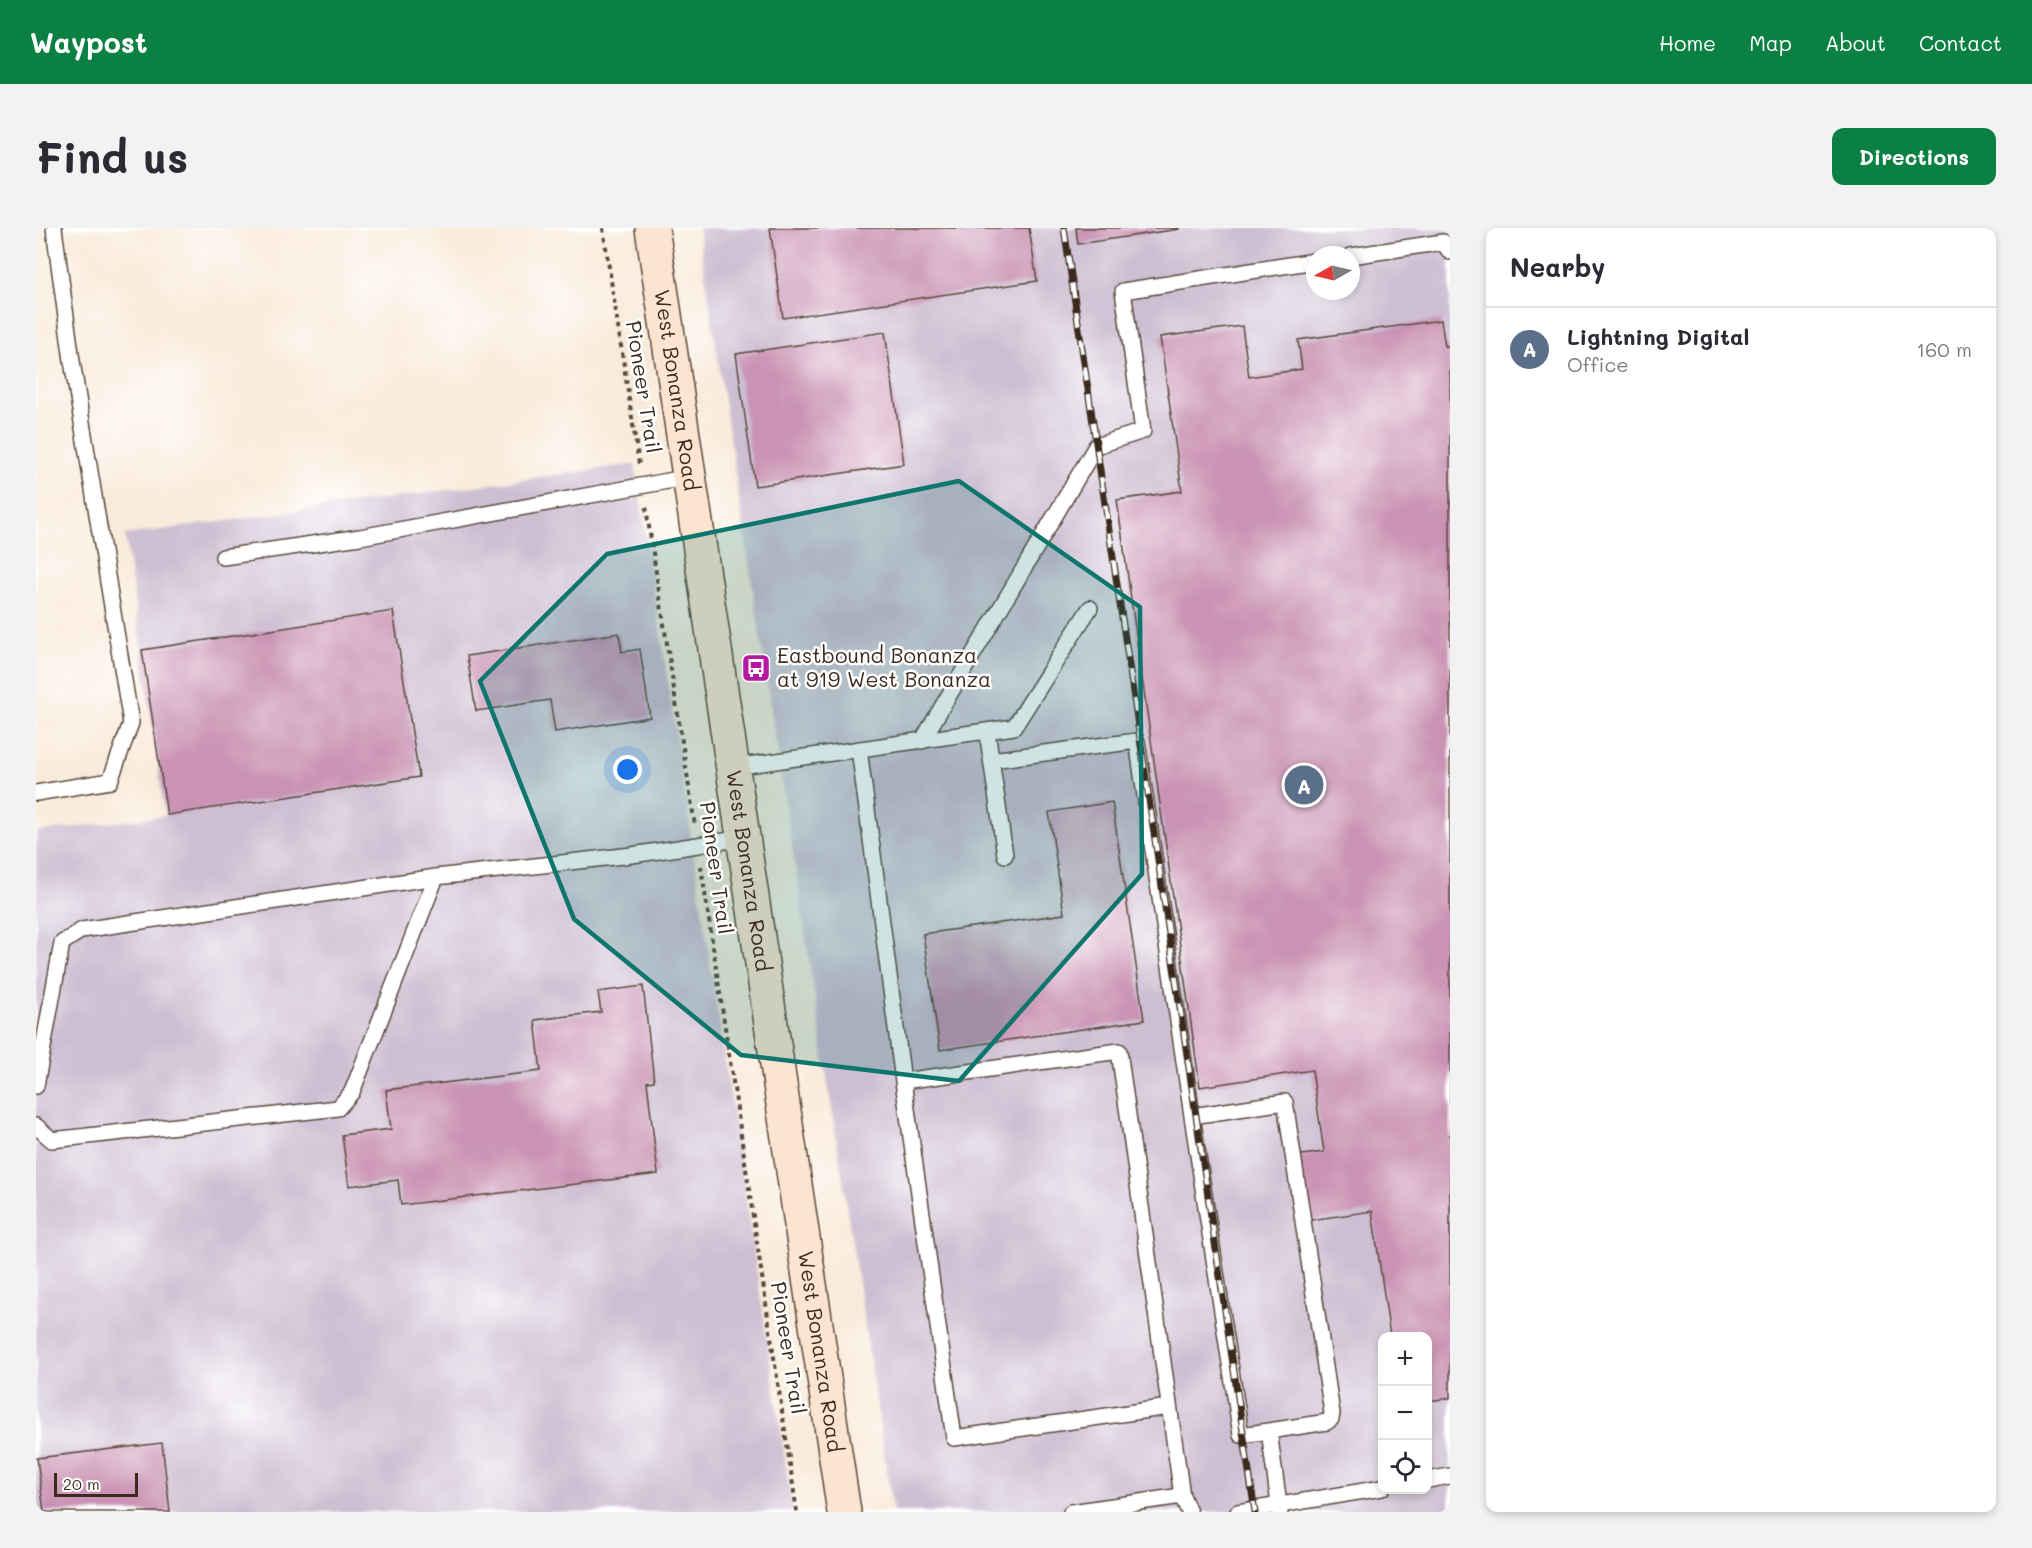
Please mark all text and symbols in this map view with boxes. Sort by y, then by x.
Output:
text: Waypost [30,24,147,60]
text: Home [1659,29,1716,56]
text: Map [1749,29,1792,56]
text: About [1825,29,1886,56]
text: Contact [1919,29,2002,56]
button: Directions [1832,128,1996,185]
text: Find us [36,129,188,184]
north arrow [1306,246,1360,300]
text: Nearby [1510,250,1605,284]
street label: West Bonanza Road [649,287,706,493]
street label: Pioneer Trail [621,319,668,455]
text: Lightning Digital [1567,322,1750,351]
text: A [1523,336,1536,362]
text: 160 m [1916,336,1972,362]
text: Office [1567,351,1629,377]
place label: Eastbound Bonanza at 919 West Bonanza [777,641,991,692]
bus stop icon: Eastbound Bonanza at 919 West Bonanza [740,652,772,684]
your location [613,755,642,784]
pin: A [1284,762,1324,808]
street label: West Bonanza Road [721,768,778,973]
street label: Pioneer Trail [695,800,740,936]
street label: West Bonanza Road [793,1249,850,1454]
street label: Pioneer Trail [766,1280,813,1416]
map controls [1378,1332,1432,1494]
button: + [1378,1332,1432,1386]
button: − [1378,1386,1432,1440]
button: locate [1378,1440,1432,1494]
scale bar [54,1470,138,1498]
text: 20 m [63,1473,100,1494]

